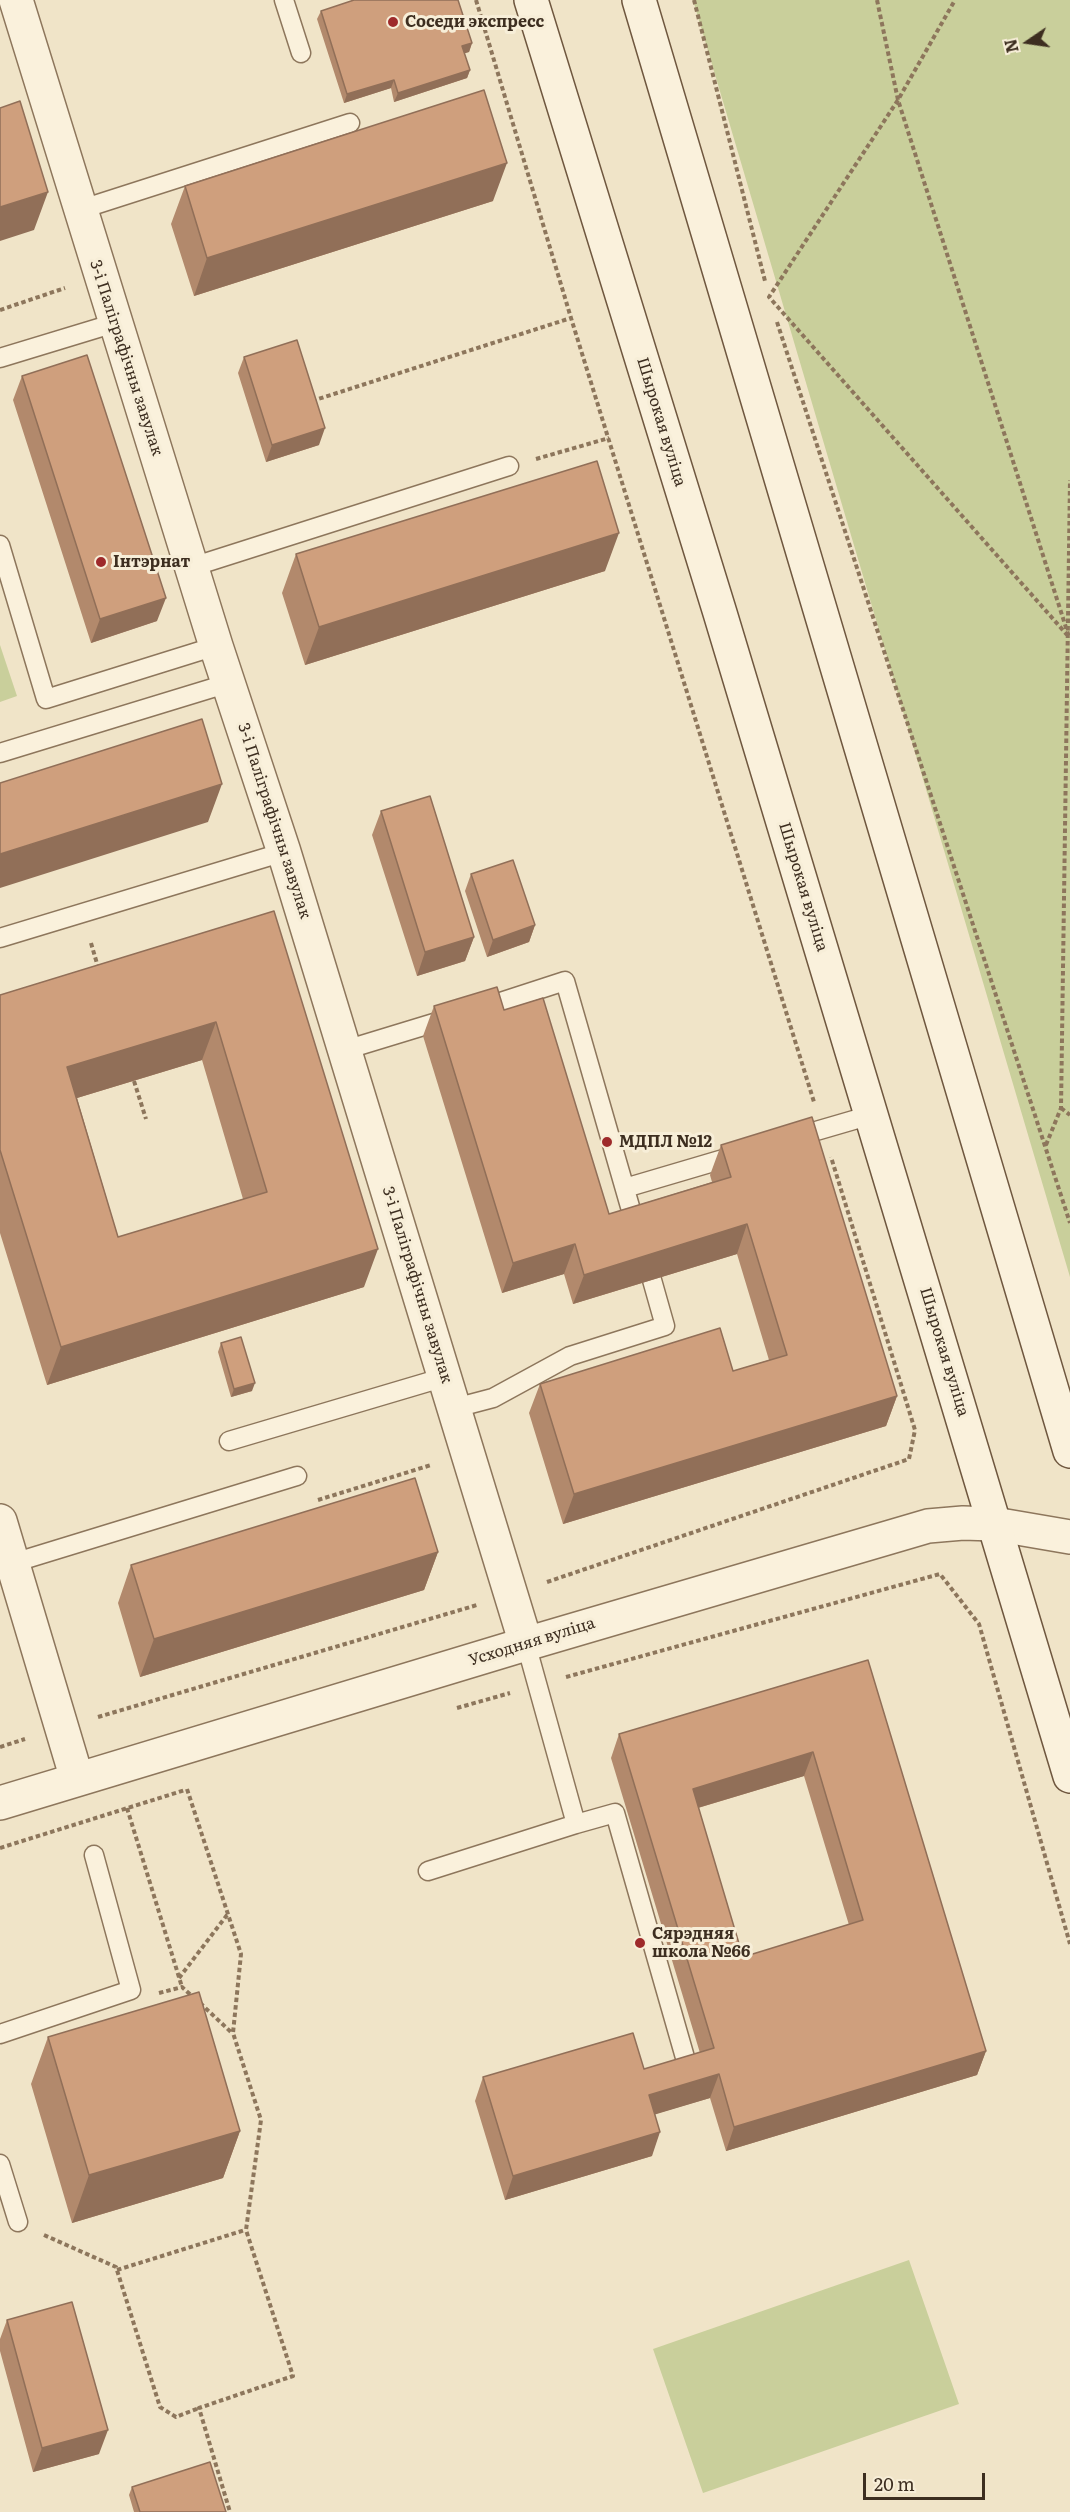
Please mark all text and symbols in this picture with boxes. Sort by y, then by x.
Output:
place label: Соседи экспресс [405,12,544,32]
north arrow [998,12,1058,72]
marker: Соседи экспресс [386,15,400,29]
text: N [997,37,1024,55]
street label: 3-і Паліграфічны завулак [85,258,167,458]
street label: Шырокая вуліца [632,355,690,489]
place label: Інтэрнат [113,552,190,572]
marker: Інтэрнат [94,555,108,569]
street label: 3-і Паліграфічны завулак [233,721,315,921]
street label: Шырокая вуліца [774,820,832,954]
place label: МДПЛ №12 [619,1132,712,1152]
marker: МДПЛ №12 [600,1135,614,1149]
street label: 3-і Паліграфічны завулак [378,1184,456,1386]
street label: Шырокая вуліца [915,1285,973,1419]
street label: Усходняя вуліца [467,1614,597,1670]
place label: Сярэдняя школа №66 [652,1924,750,1962]
marker: Сярэдняя школа №66 [633,1936,647,1950]
scale bar [866,2461,988,2499]
text: 20 m [874,2470,915,2497]

